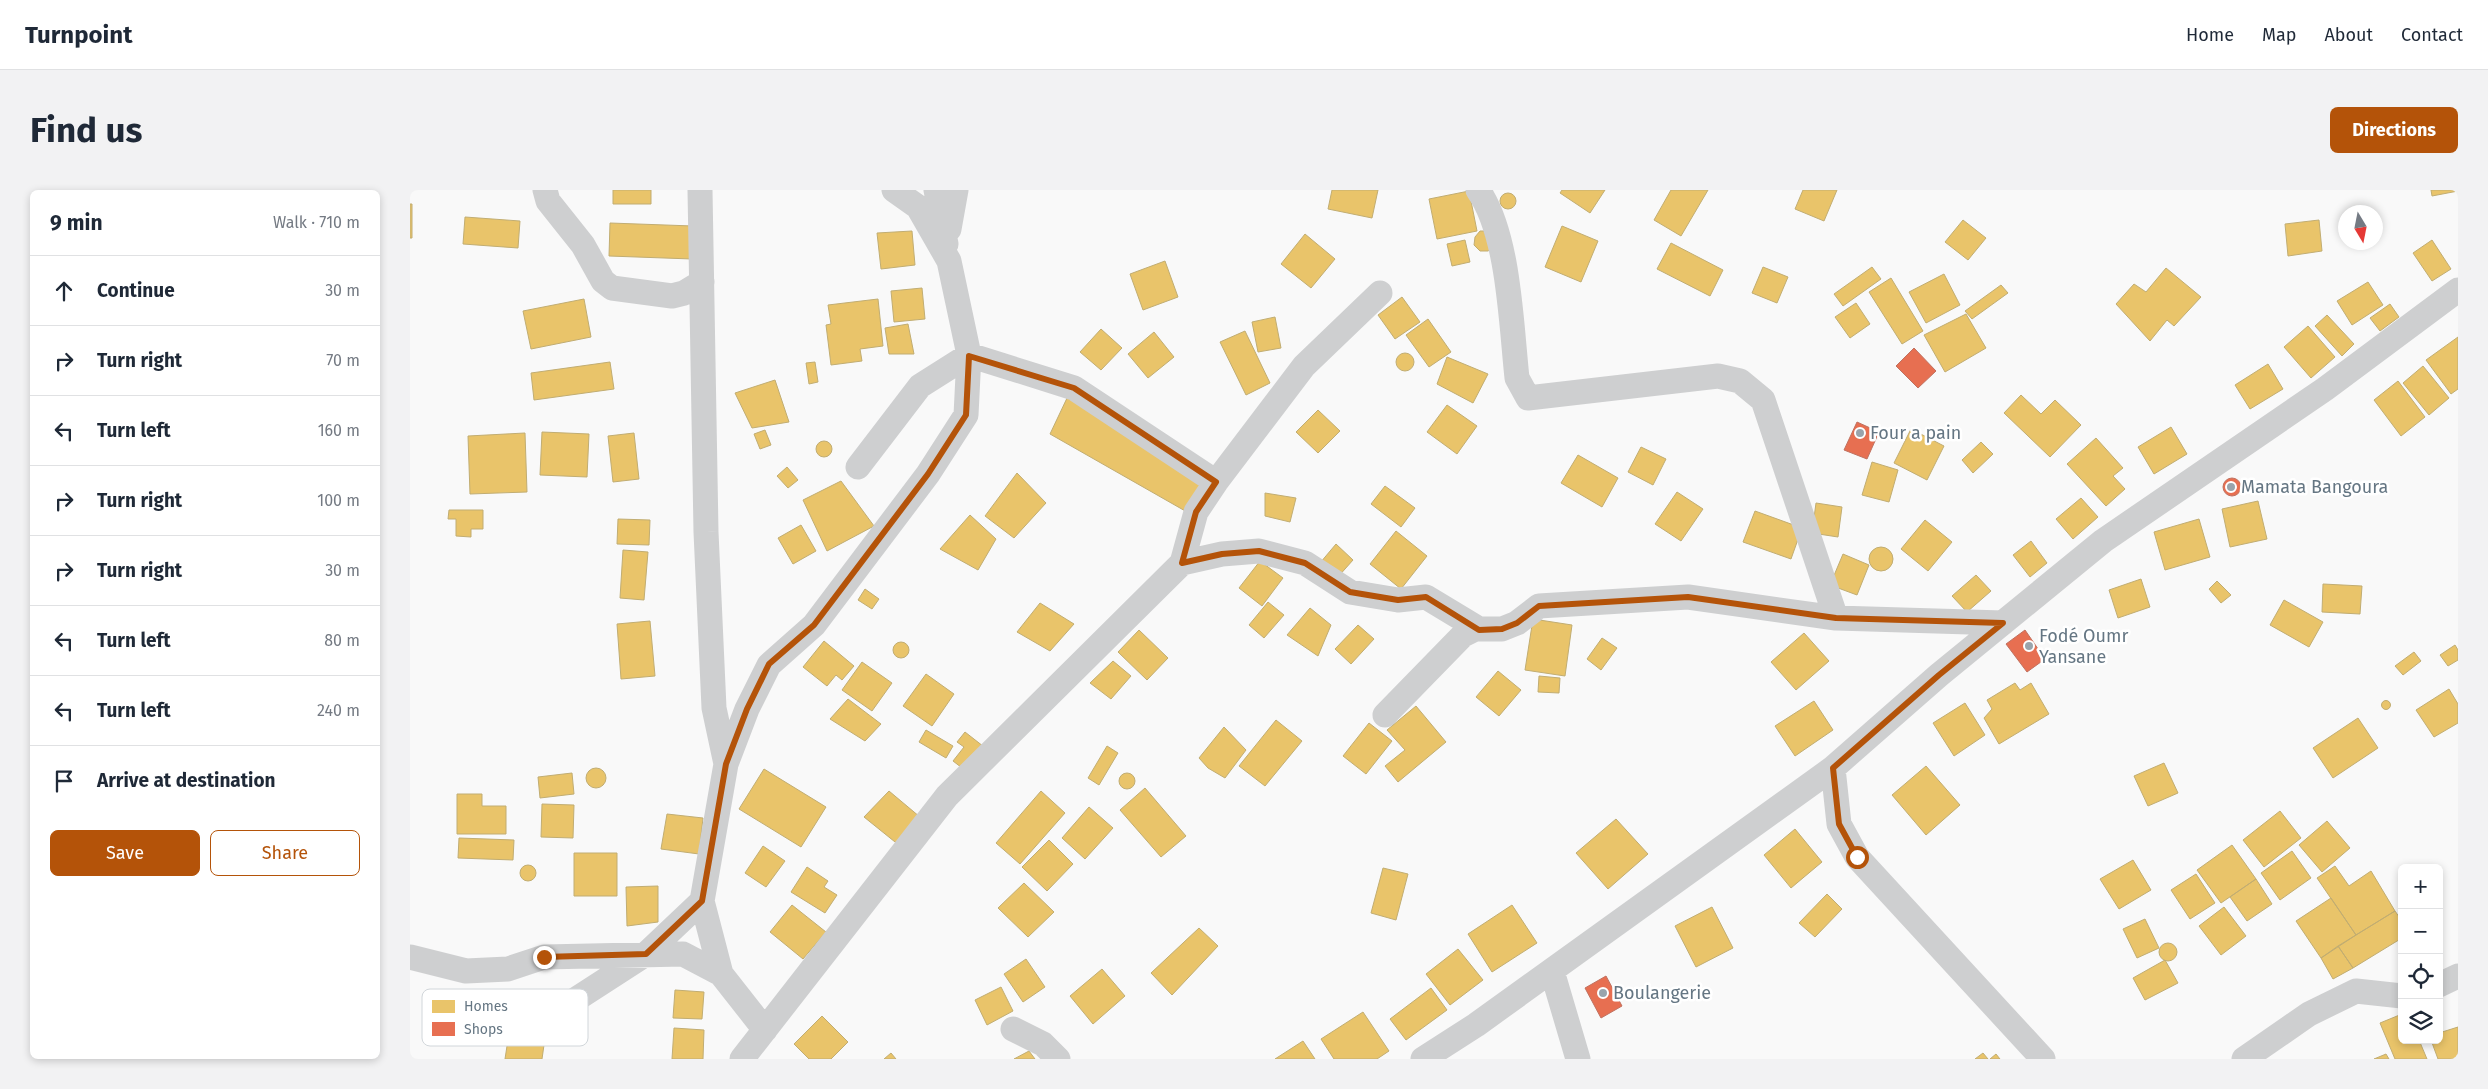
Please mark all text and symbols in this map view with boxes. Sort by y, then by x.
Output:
text: Turnpoint [25,21,132,49]
text: Home [2186,24,2234,46]
text: Map [2262,24,2296,46]
text: About [2324,24,2373,46]
text: Contact [2401,24,2463,46]
button: Directions [2330,107,2458,153]
text: Find us [30,109,142,151]
north arrow [2338,205,2383,250]
text: 9 min [50,210,103,236]
text: Walk · 710 m [273,213,360,232]
icon: ahead [50,277,78,305]
text: Continue [97,279,175,302]
text: 30 m [325,281,360,300]
icon: right [50,347,78,375]
text: Turn right [97,349,182,372]
text: 70 m [326,351,360,370]
icon: left [50,417,78,445]
text: Turn left [97,419,171,442]
text: 160 m [318,421,360,440]
place label: Four a pain [1870,422,1961,444]
marker: Four a pain [1854,427,1866,439]
place label: Mamata Bangoura [2241,476,2388,498]
marker: Mamata Bangoura [2225,481,2237,493]
icon: right [50,487,78,515]
text: Turn right [97,489,182,512]
text: 100 m [317,491,360,510]
icon: right [50,557,78,585]
text: Turn right [97,559,182,582]
text: 30 m [325,561,360,580]
place label: Fodé Oumr Yansane [2039,625,2128,668]
icon: left [50,627,78,655]
text: Turn left [97,629,171,652]
text: 80 m [324,631,360,650]
marker: Fodé Oumr Yansane [2023,640,2035,652]
icon: left [50,697,78,725]
text: Turn left [97,699,171,722]
text: 240 m [317,701,360,720]
icon: arrive [50,767,78,795]
text: Arrive at destination [97,769,276,792]
button: Save [50,830,200,876]
button: Share [210,830,360,876]
route start [1846,846,1869,869]
map controls [2398,864,2443,1044]
button: + [2398,864,2443,909]
button: − [2398,909,2443,954]
route end [533,946,556,969]
button: locate [2398,954,2443,999]
place label: Boulangerie [1613,982,1711,1004]
marker: Boulangerie [1597,987,1609,999]
legend [422,989,588,1046]
text: Homes [464,998,508,1015]
button: layers [2398,999,2443,1044]
text: Shops [464,1021,503,1038]

